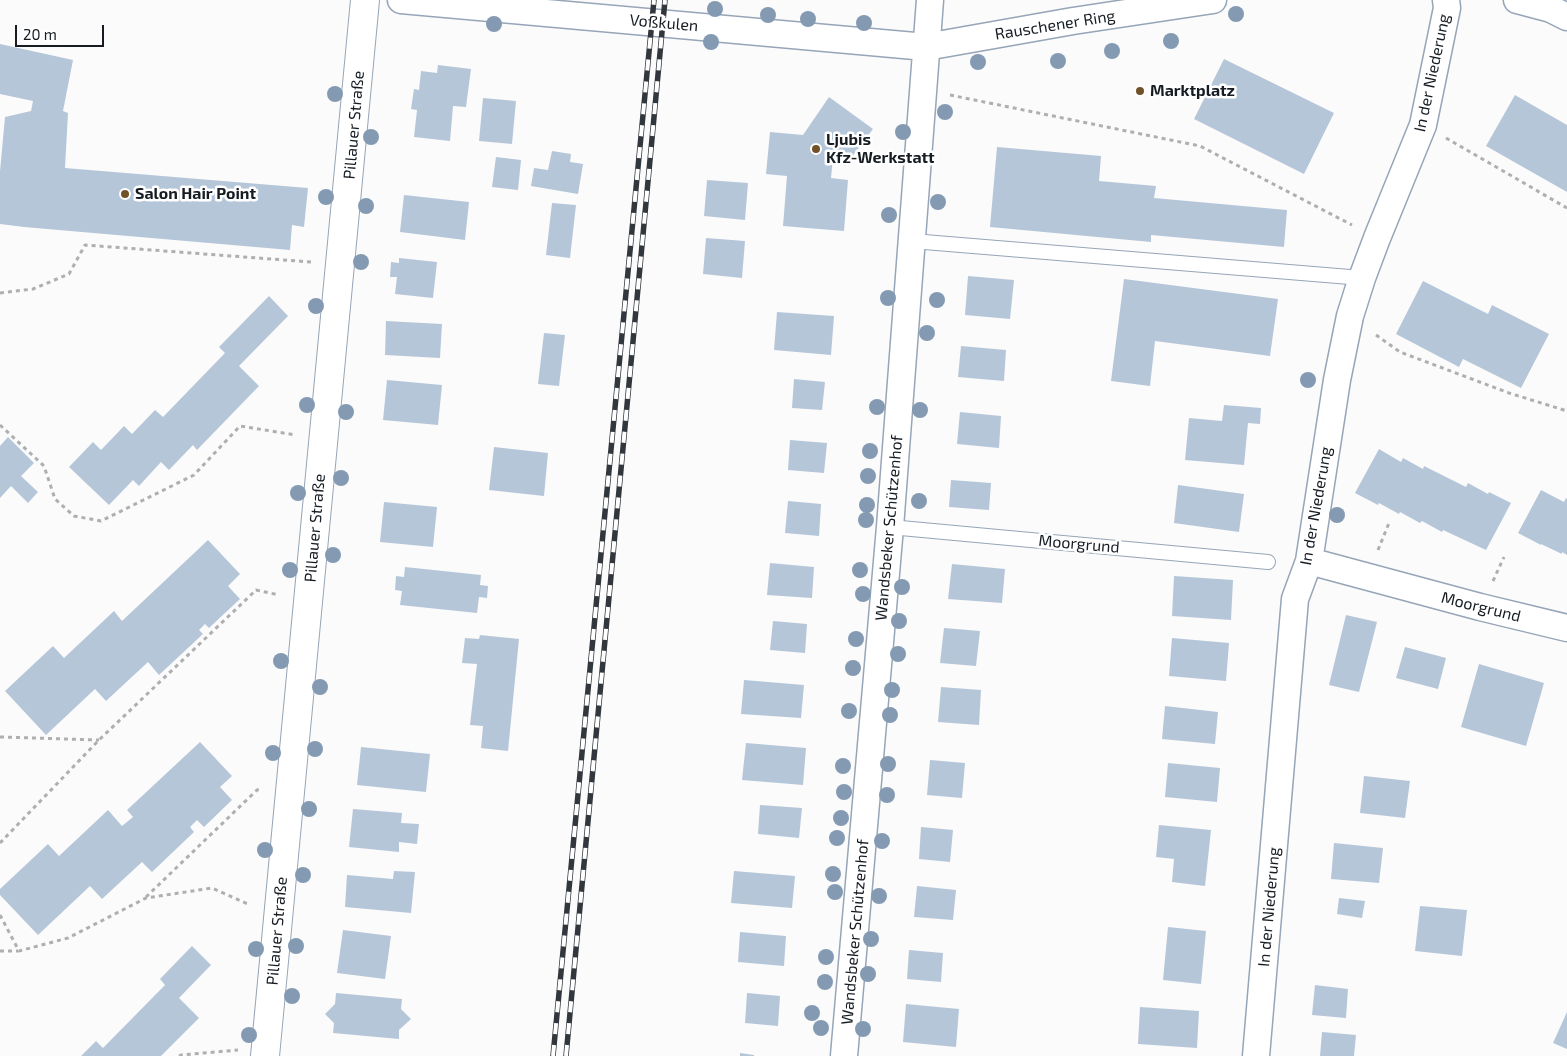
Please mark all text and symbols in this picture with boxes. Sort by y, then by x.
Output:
street label: Rauschener Ring [993,6,1117,44]
street label: Voßkulen [629,10,699,36]
street label: In der Niederung [1410,12,1454,134]
scale bar [18,15,106,47]
text: 20 m [23,25,57,43]
street label: Pillauer Straße [340,70,368,180]
place label: Marktplatz [1150,81,1235,101]
marker: Marktplatz [1134,85,1146,97]
place label: Ljubis Kfz-Werkstatt [826,130,935,168]
marker: Ljubis Kfz-Werkstatt [810,143,822,155]
place label: Salon Hair Point [135,184,256,204]
marker: Salon Hair Point [119,188,131,200]
street label: Wandsbeker Schützenhof [871,434,907,622]
street label: In der Niederung [1296,445,1336,567]
street label: Pillauer Straße [301,473,329,583]
street label: Moorgrund [1038,531,1120,557]
street label: Moorgrund [1439,588,1523,626]
street label: Wandsbeker Schützenhof [837,838,873,1026]
street label: In der Niederung [1254,846,1284,968]
street label: Pillauer Straße [263,876,291,986]

